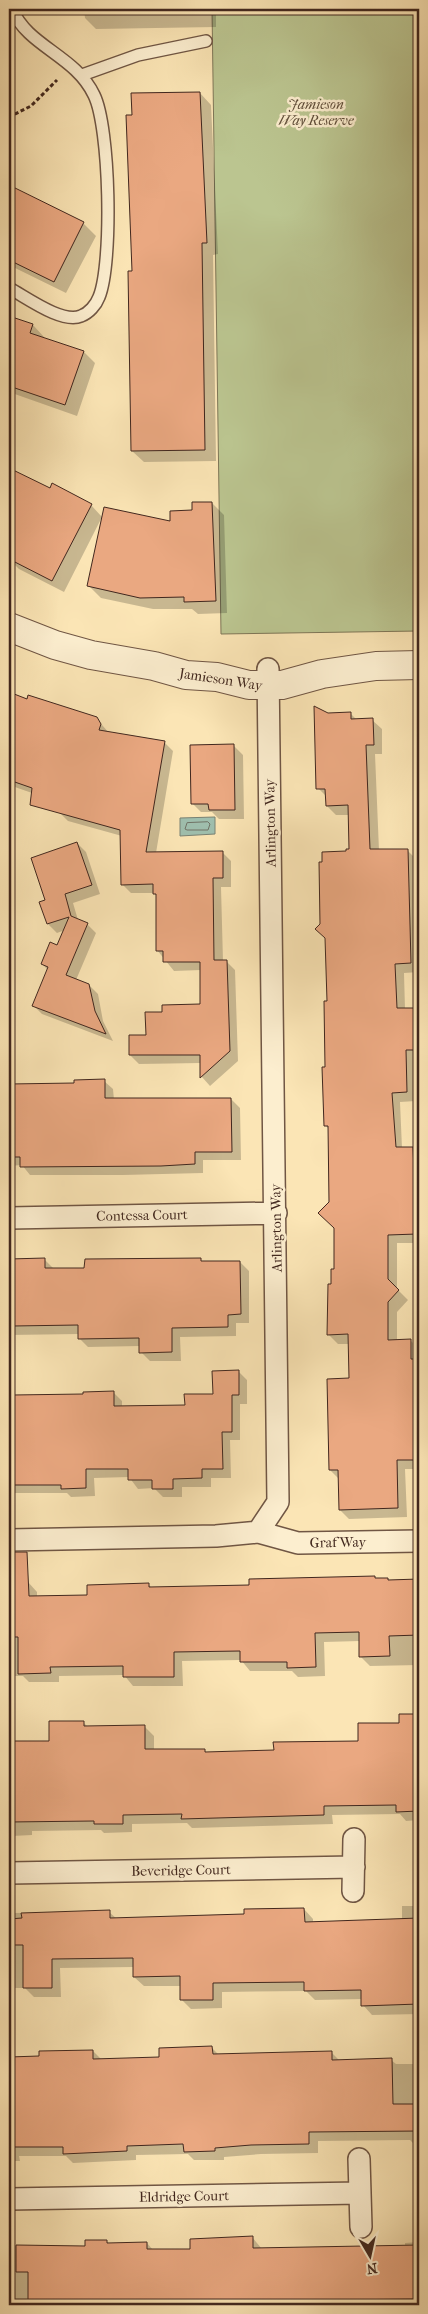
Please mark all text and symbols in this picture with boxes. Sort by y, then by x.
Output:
park label: Jamieson Way Reserve [278,96,354,129]
street label: Jamieson Way [177,664,264,695]
street label: Arlington Way [261,778,280,868]
street label: Arlington Way [267,1183,286,1273]
street label: Contessa Court [96,1206,188,1225]
street label: Graf Way [310,1533,367,1551]
street label: Beveridge Court [131,1861,231,1880]
street label: Eldridge Court [139,2187,229,2206]
north arrow [346,2232,396,2282]
text: N [365,2259,379,2278]

